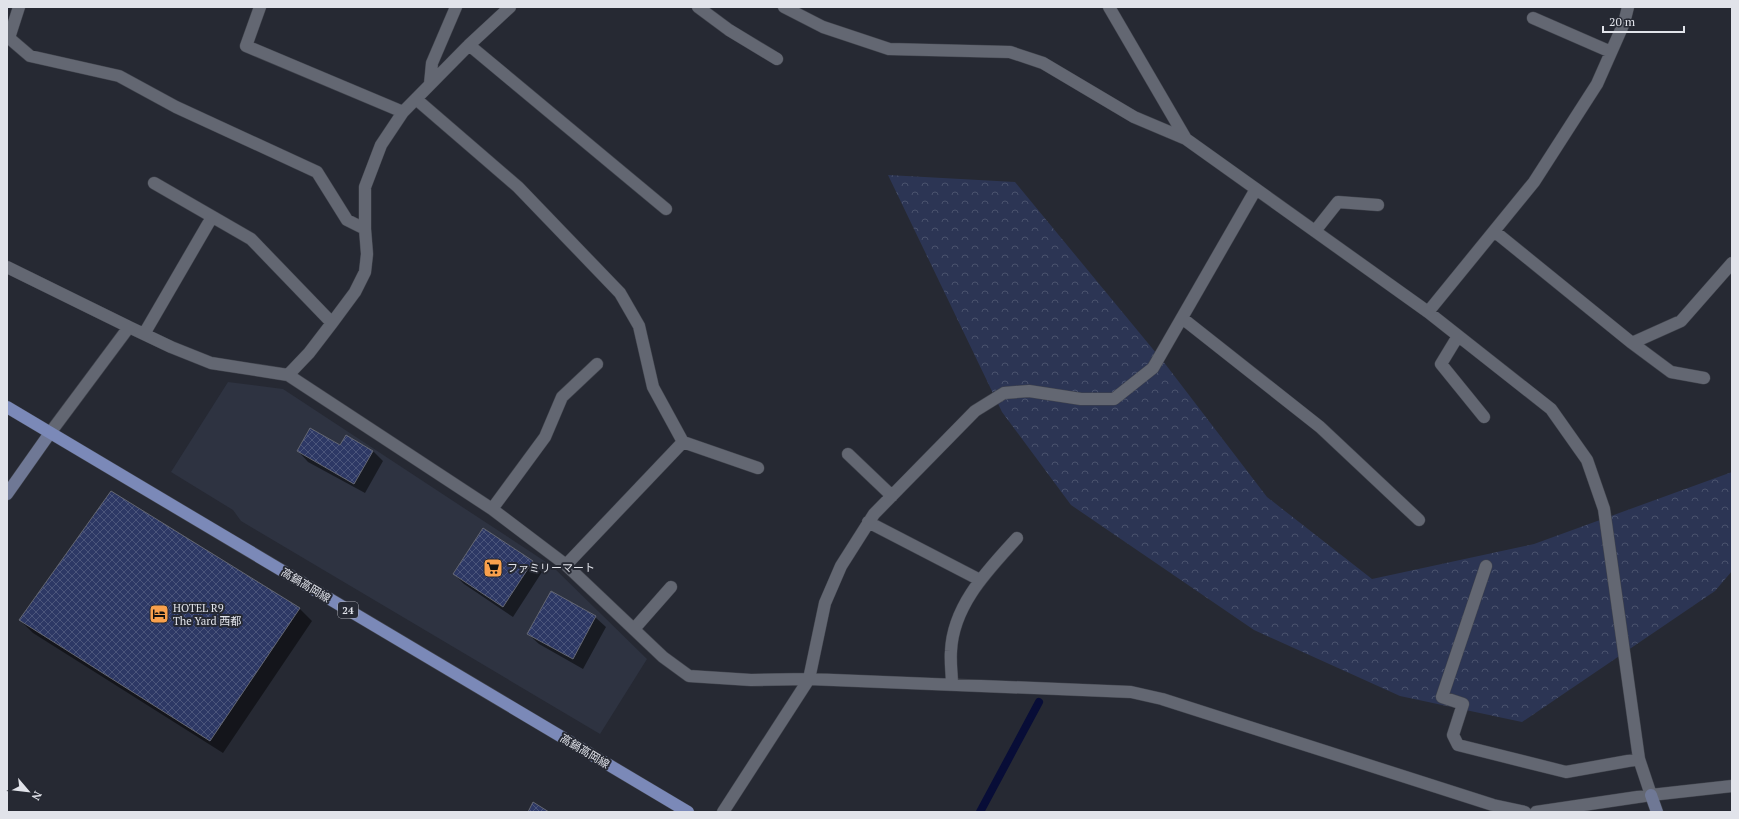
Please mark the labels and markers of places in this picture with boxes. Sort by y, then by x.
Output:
supermarket icon: ファミリーマート [482,557,504,579]
place label: ファミリーマート [507,561,595,575]
place label: HOTEL R9 The Yard 西都 [173,601,241,628]
hotel icon: HOTEL R9 The Yard 西都 [148,603,170,625]

